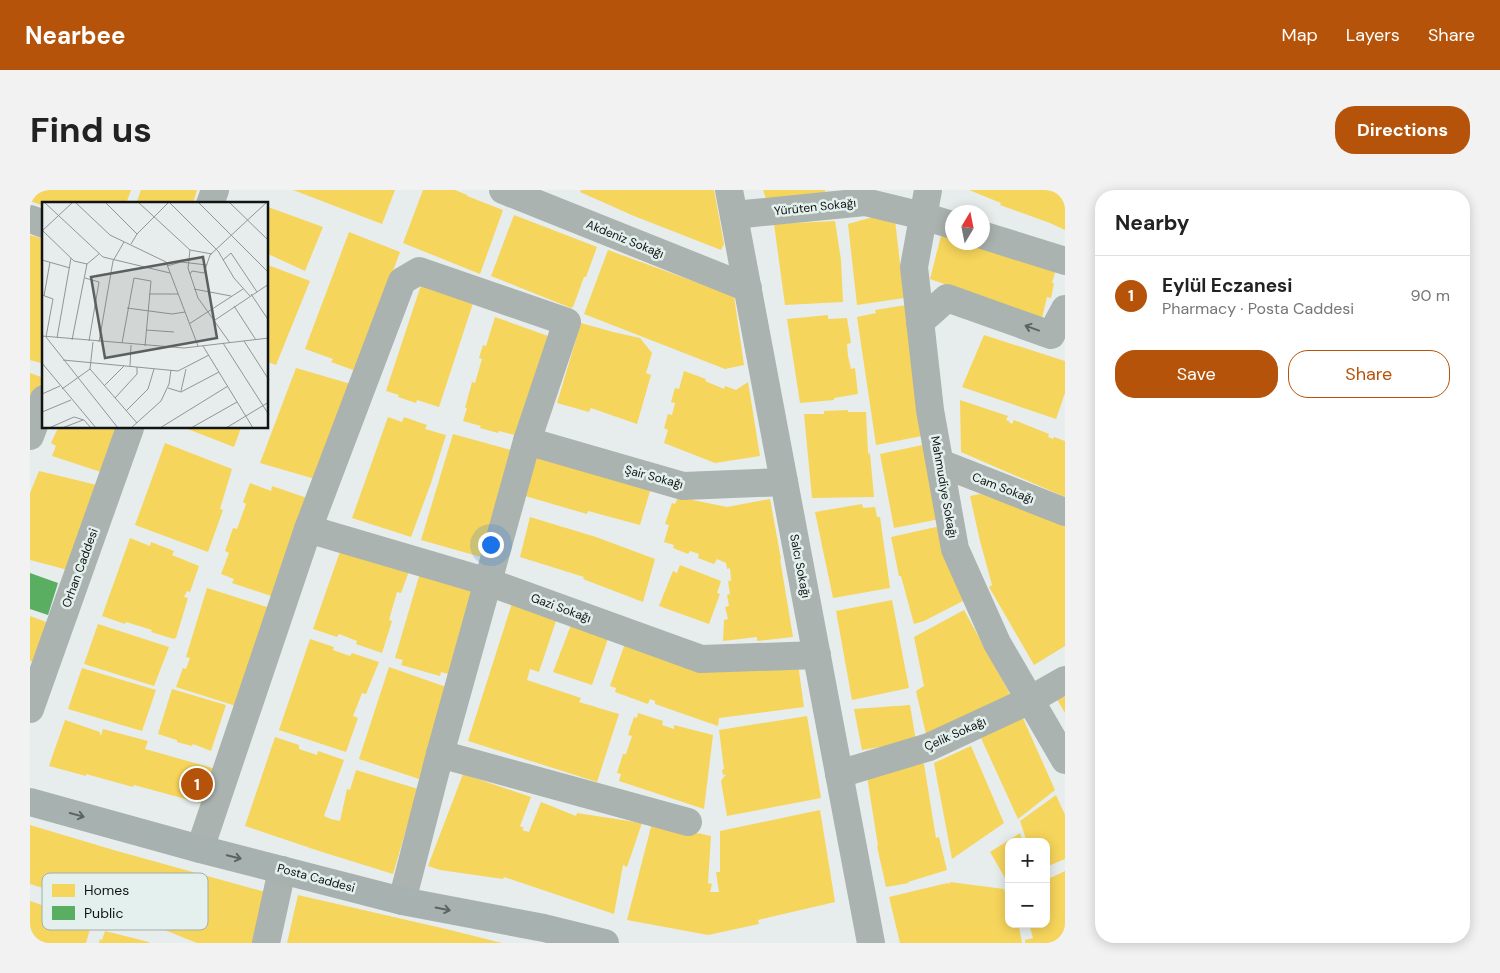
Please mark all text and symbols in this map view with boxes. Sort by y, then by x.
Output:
text: Nearbee [25,20,125,51]
text: Map [1282,23,1318,47]
text: Layers [1346,23,1400,47]
text: Share [1428,23,1475,47]
button: Directions [1335,106,1470,154]
text: Find us [30,107,152,153]
street label: Yürüten Sokağı [773,195,857,219]
inset map [42,202,269,429]
north arrow [945,205,990,250]
text: Nearby [1115,209,1189,237]
street label: Akdeniz Sokağı [584,216,666,262]
text: Eylül Eczanesi [1162,273,1292,298]
text: 1 [1128,285,1134,306]
text: 90 m [1410,285,1450,306]
text: Pharmacy · Posta Caddesi [1162,298,1354,319]
one-way arrow [1025,323,1041,332]
button: Save [1115,350,1278,398]
button: Share [1288,350,1450,398]
street label: Mahmudiye Sokağı [927,435,961,539]
street label: Şair Sokağı [623,462,685,492]
street label: Cam Sokağı [970,469,1036,507]
street label: Orhan Caddesi [58,526,102,610]
your location [478,532,504,558]
street label: Salcı Sokağı [786,533,814,599]
street label: Gazi Sokağı [529,590,593,626]
street label: Çelik Sokağı [922,713,988,755]
pin: 1 [181,765,213,803]
one-way arrow [69,811,85,821]
map controls [1005,838,1050,928]
button: + [1005,838,1050,883]
one-way arrow [225,853,241,863]
street label: Posta Caddesi [275,860,357,896]
legend [42,873,208,930]
text: Homes [84,881,129,899]
button: − [1005,883,1050,928]
text: Public [84,904,123,922]
one-way arrow [434,904,450,914]

